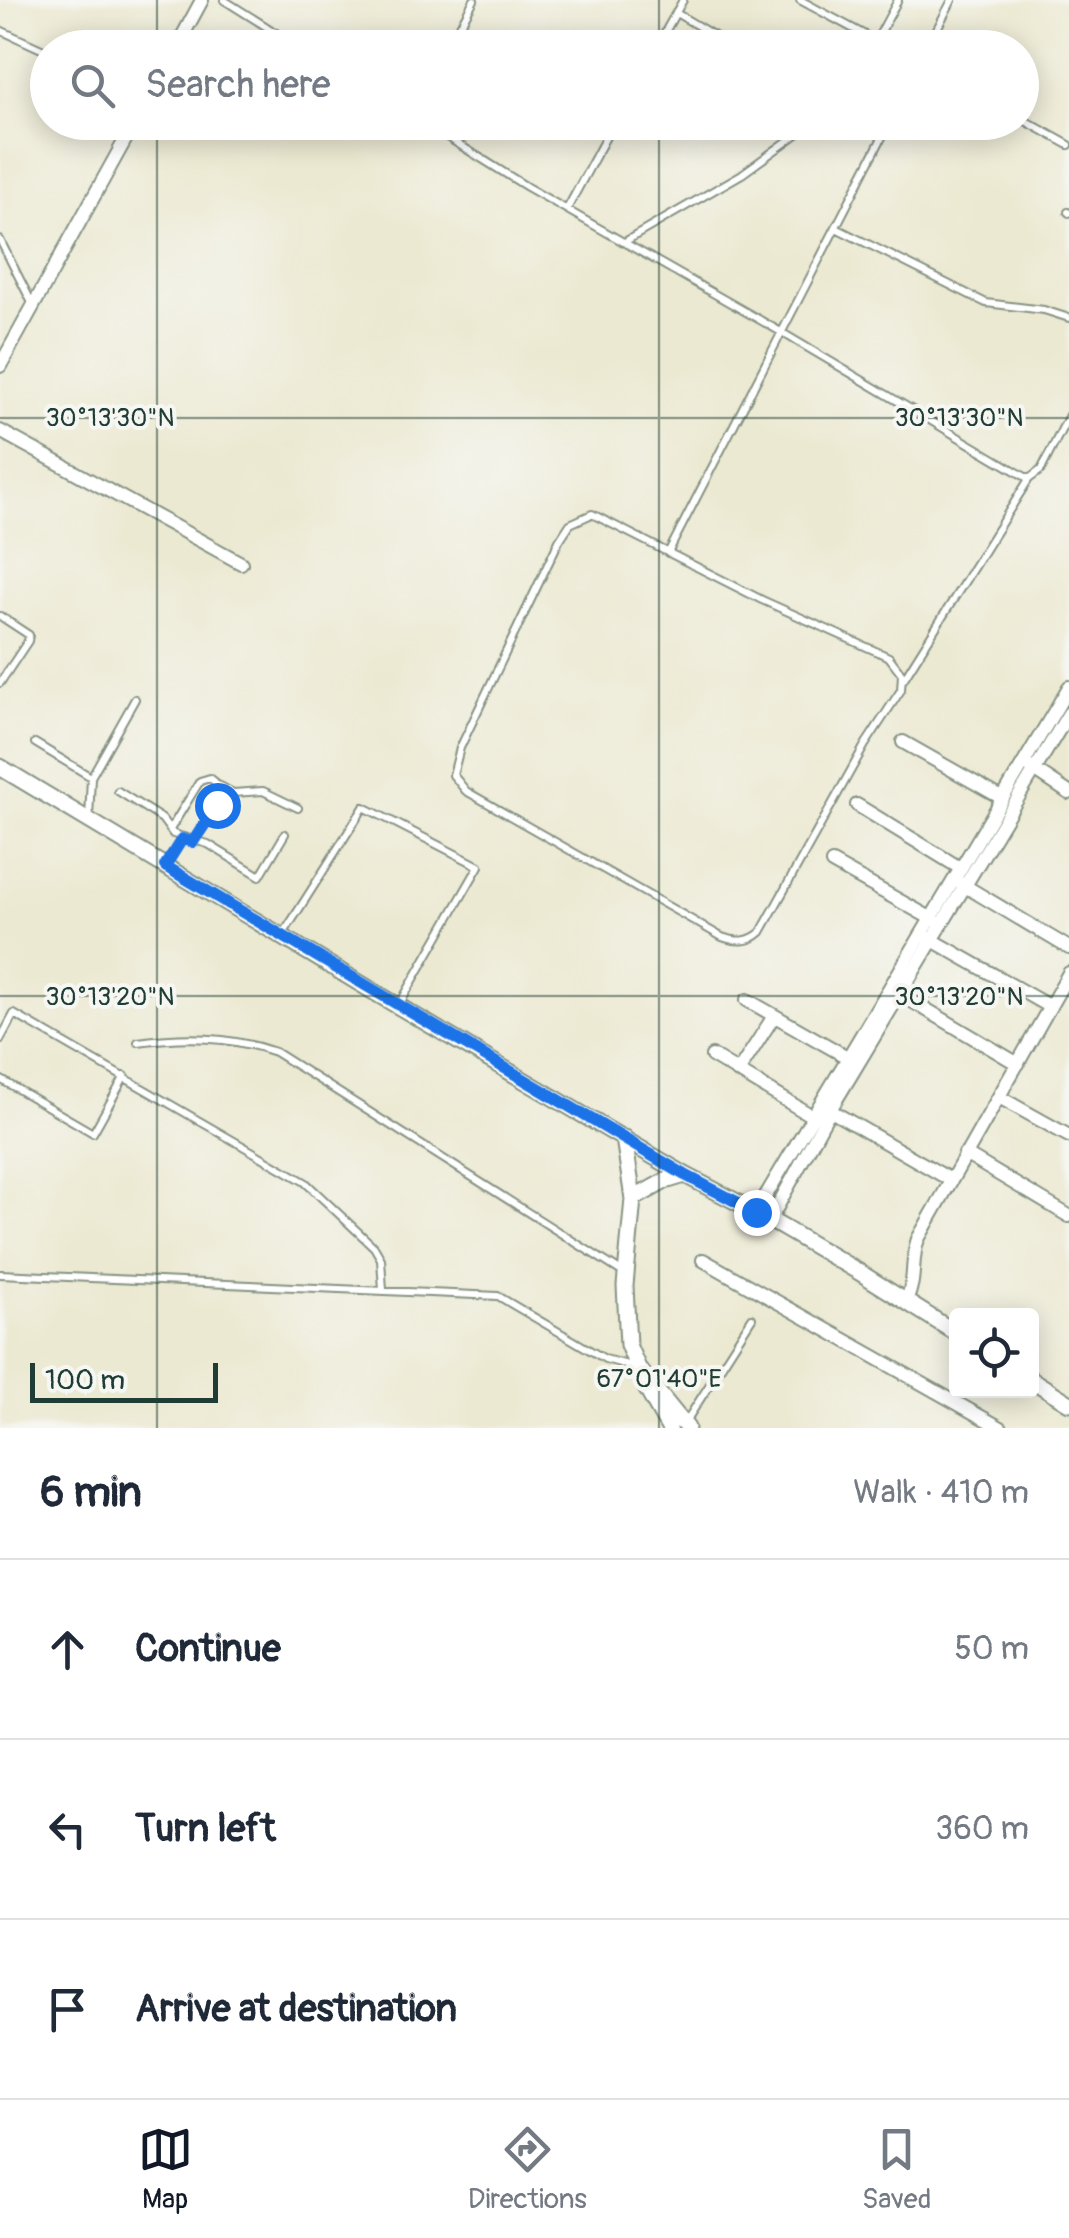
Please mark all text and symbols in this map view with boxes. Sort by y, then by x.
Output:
search box [30,30,1039,140]
icon: search [65,58,120,113]
text: Search here [145,61,331,109]
text: 30°13'30"N [46,403,174,434]
text: 30°13'30"N [895,403,1023,434]
route start [195,783,241,829]
text: 30°13'20"N [46,982,174,1013]
text: 30°13'20"N [895,982,1023,1013]
route end [734,1190,780,1236]
map controls [949,1308,1039,1398]
button: locate [949,1308,1039,1398]
scale bar [30,1358,218,1402]
text: 100 m [45,1363,125,1398]
text: 67°01'40"E [596,1364,722,1395]
text: 6 min [40,1467,142,1519]
text: Walk · 410 m [853,1473,1029,1513]
icon: ahead [40,1622,95,1677]
text: Continue [135,1625,281,1673]
text: 50 m [954,1629,1029,1669]
icon: left [40,1802,95,1857]
text: Turn left [135,1805,276,1853]
text: 360 m [935,1809,1029,1849]
icon: arrive [40,1982,95,2037]
text: Arrive at destination [135,1985,457,2033]
tab: Map [138,2122,193,2217]
tab: Directions [468,2122,587,2217]
tab: Saved [862,2122,931,2217]

